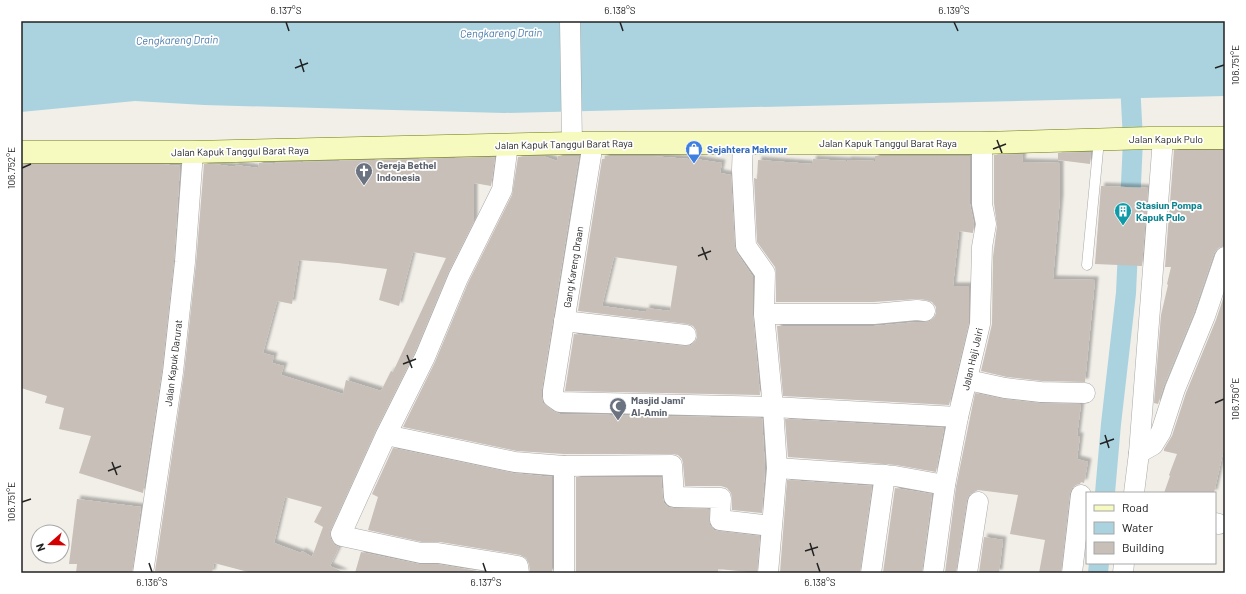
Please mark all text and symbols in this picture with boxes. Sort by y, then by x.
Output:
text: 6.137°S [271,4,302,16]
text: 6.138°S [604,4,636,16]
text: 6.139°S [938,4,970,16]
water label: Cengkareng Drain [460,25,543,40]
water label: Cengkareng Drain [136,32,219,47]
text: 106.751°E [1229,45,1241,85]
street label: Jalan Kapuk Pulo [1129,133,1203,145]
street label: Jalan Kapuk Tanggul Barat Raya [495,137,633,151]
street label: Jalan Kapuk Tanggul Barat Raya [819,137,957,149]
shop icon: Sejahtera Makmur [684,139,704,164]
place label: Sejahtera Makmur [707,143,787,155]
street label: Jalan Kapuk Tanggul Barat Raya [171,144,309,158]
text: 106.752°E [5,147,17,189]
place label: Gereja Bethel Indonesia [377,159,436,183]
church icon: Gereja Bethel Indonesia [354,161,374,186]
place label: Stasiun Pompa Kapuk Pulo [1136,199,1202,223]
building icon: Stasiun Pompa Kapuk Pulo [1113,201,1133,226]
street label: Gang Kareng Draan [561,225,585,309]
street label: Jalan Kapuk Darurat [162,319,184,407]
street label: Jalan Haji Jairi [959,326,985,392]
text: 106.750°E [1229,378,1241,420]
place label: Masjid Jami' Al-Amin [631,394,685,418]
mosque icon: Masjid Jami' Al-Amin [608,396,628,421]
text: 106.751°E [5,482,17,522]
legend [1086,492,1216,564]
text: Road [1122,500,1149,514]
text: Water [1122,520,1154,534]
north arrow [30,524,70,564]
text: Building [1122,540,1164,554]
text: N [33,542,47,553]
text: 6.136°S [136,576,168,588]
text: 6.137°S [471,576,502,588]
text: 6.138°S [804,576,836,588]

